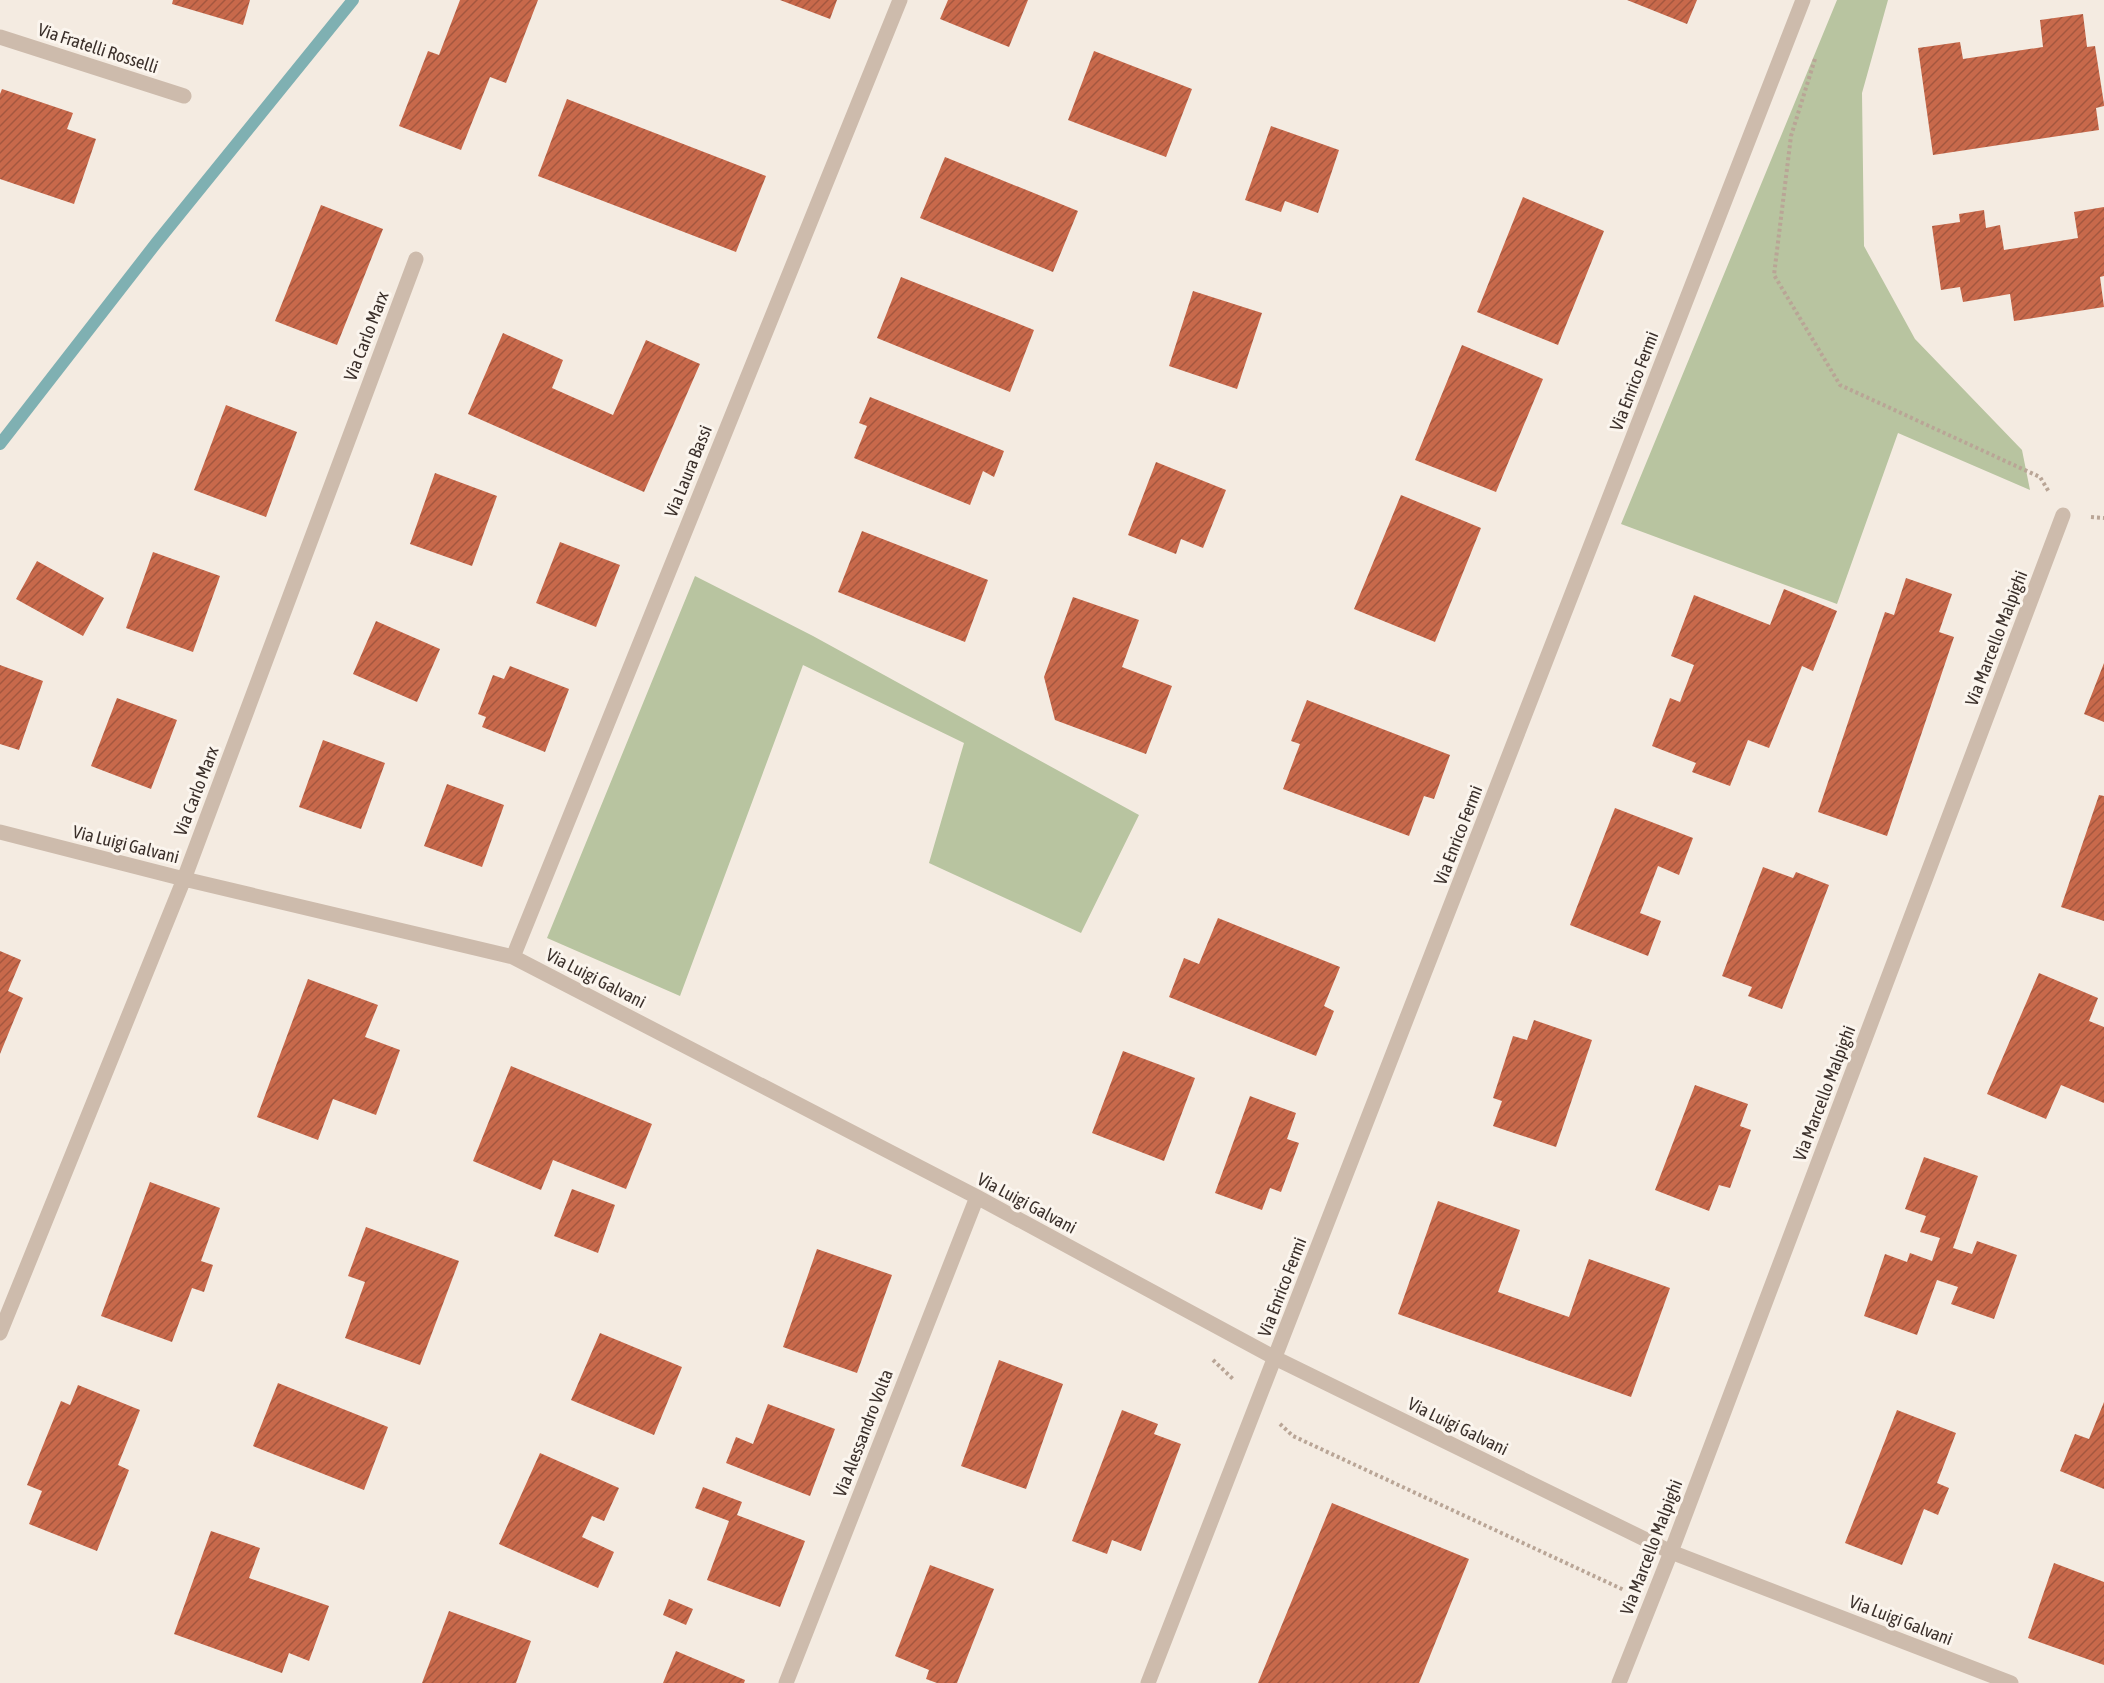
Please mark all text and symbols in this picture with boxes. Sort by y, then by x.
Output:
street label: Via Fratelli Rosselli [35,19,161,77]
street label: Via Carlo Marx [339,288,393,384]
street label: Via Enrico Fermi [1605,328,1663,434]
street label: Via Laura Bassi [660,422,716,520]
street label: Via Marcello Malpighi [1961,567,2031,709]
street label: Via Carlo Marx [169,743,223,839]
street label: Via Enrico Fermi [1429,782,1487,888]
street label: Via Luigi Galvani [71,821,181,867]
street label: Via Luigi Galvani [543,944,649,1012]
street label: Via Marcello Malpighi [1789,1022,1859,1164]
street label: Via Luigi Galvani [974,1168,1080,1238]
street label: Via Enrico Fermi [1253,1234,1311,1340]
street label: Via Alessandro Volta [829,1366,897,1500]
street label: Via Luigi Galvani [1404,1393,1512,1459]
street label: Via Marcello Malpighi [1616,1476,1686,1618]
street label: Via Luigi Galvani [1846,1591,1956,1649]

